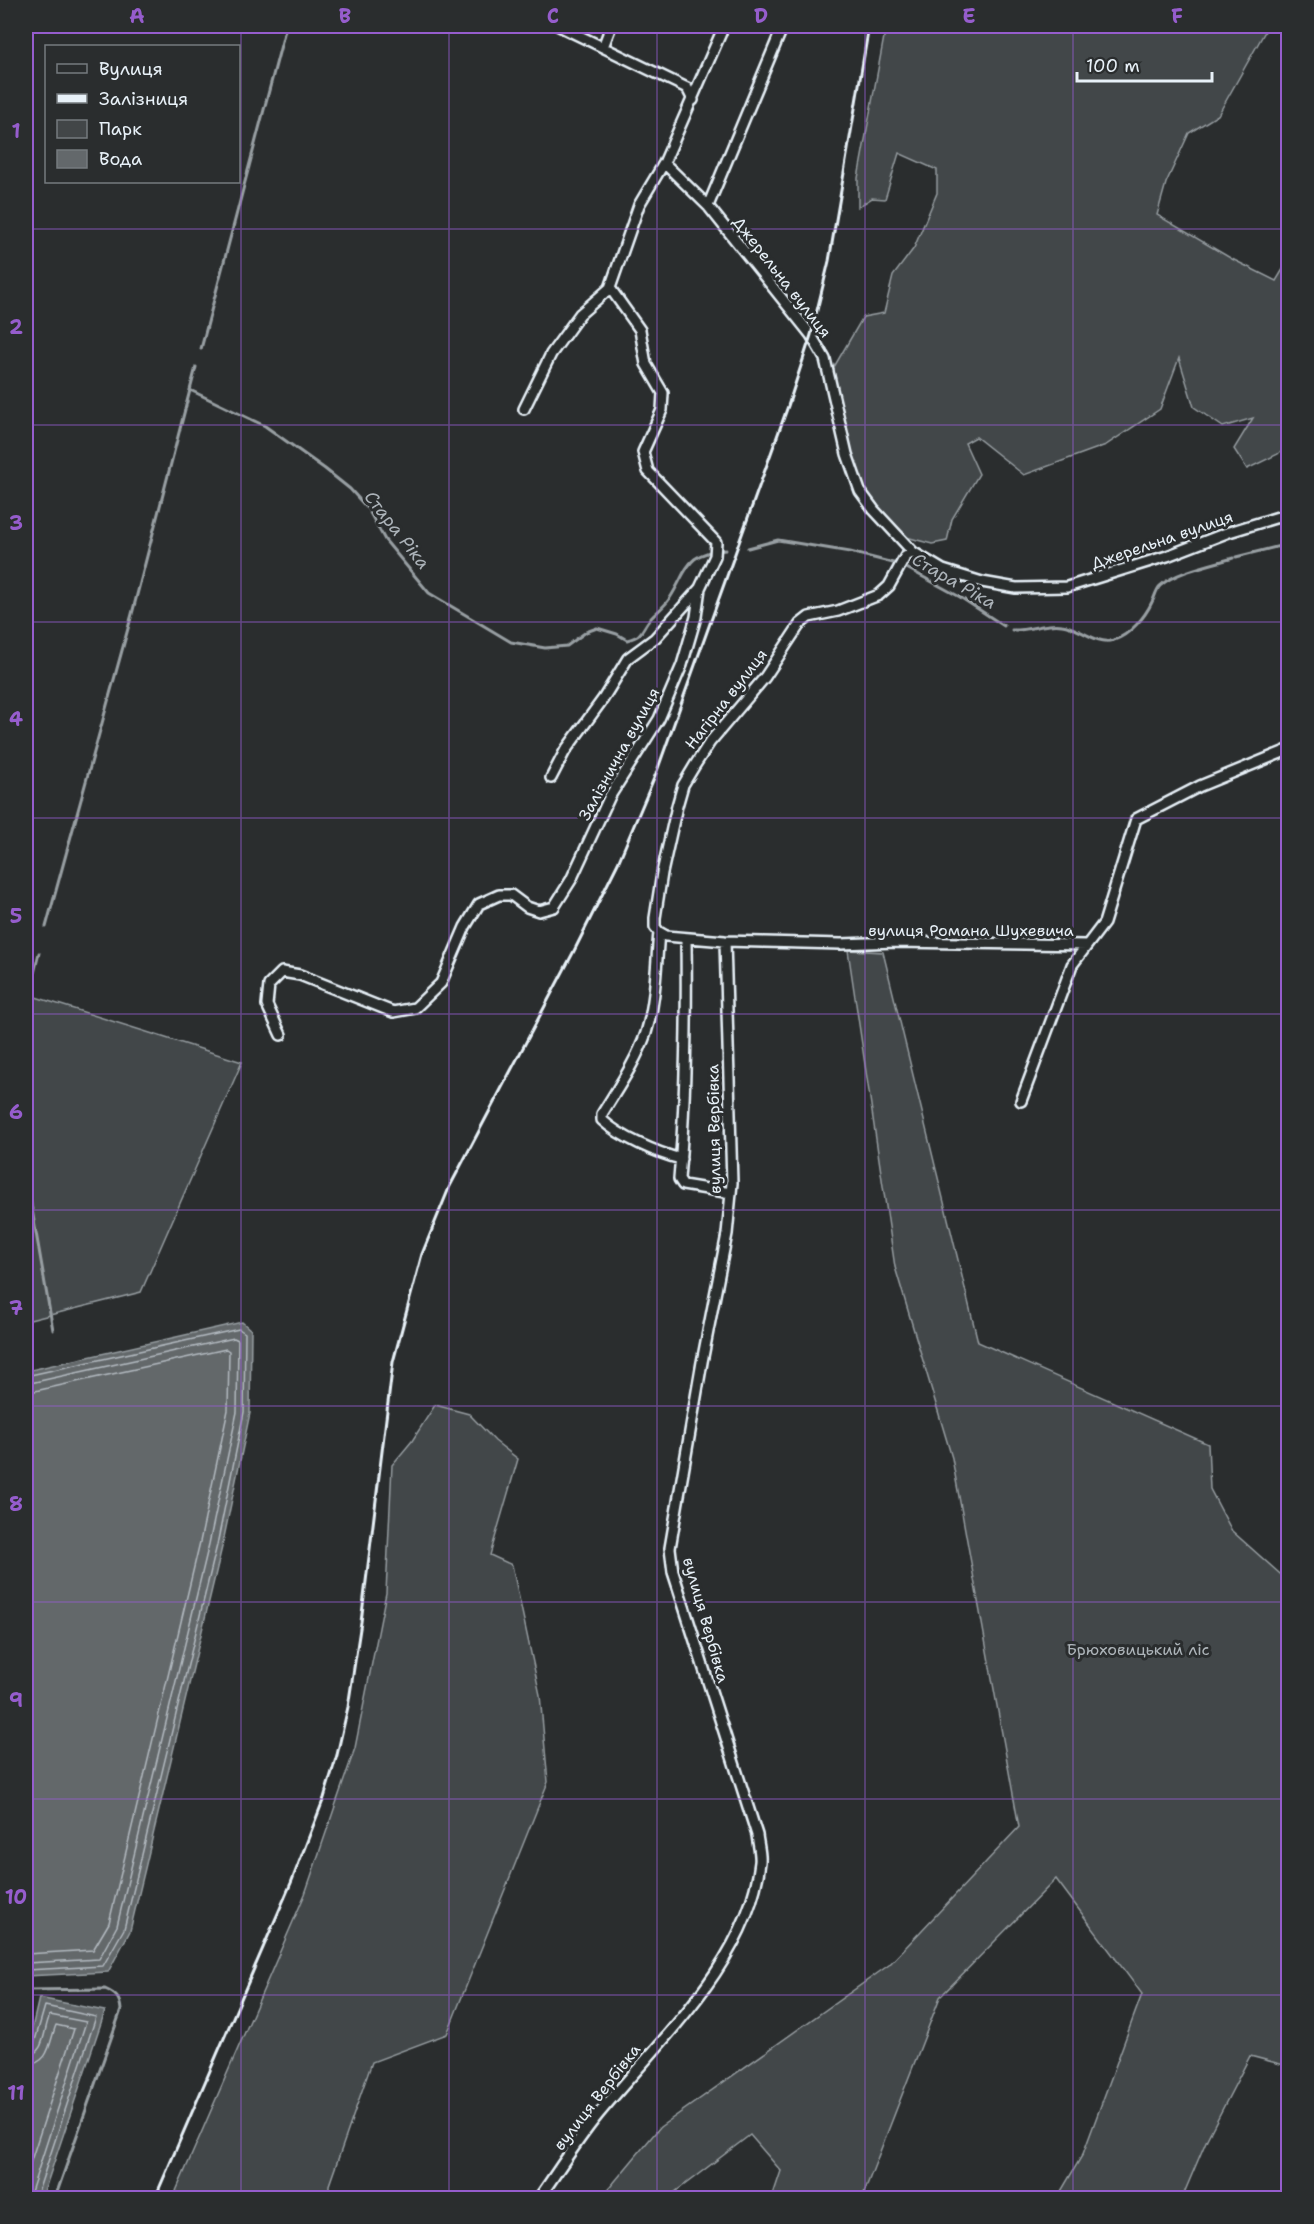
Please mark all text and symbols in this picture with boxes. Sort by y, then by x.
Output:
text: A [129,3,145,29]
text: B [339,3,351,29]
text: C [547,3,559,29]
text: D [754,3,768,29]
text: E [962,3,976,29]
text: F [1171,3,1183,29]
legend [45,45,240,183]
scale bar [1077,45,1212,83]
text: 100 m [1086,54,1140,78]
text: Вулиця [99,57,163,81]
text: Залізниця [99,87,188,111]
text: Парк [99,117,142,141]
text: 1 [11,118,21,144]
text: Вода [99,147,142,171]
street label: Джерельна вулиця [728,212,836,342]
text: 2 [9,314,23,340]
water label: Стара Ріка [359,486,435,574]
street label: Джерельна вулиця [1088,506,1236,574]
text: 3 [9,510,23,536]
water label: Стара Ріка [907,547,1001,615]
street label: Нагірна вулиця [680,644,772,754]
street label: Залізнична вулиця [574,684,664,824]
text: 4 [9,706,23,732]
text: 5 [10,903,22,929]
street label: вулиця Романа Шухевича [868,920,1074,941]
street label: вулиця Вербівка [702,1064,726,1194]
text: 6 [9,1099,23,1125]
text: 7 [9,1295,23,1321]
text: 8 [9,1491,23,1517]
street label: вулиця Вербівка [678,1555,734,1685]
park label: Брюховицький ліс [1067,1639,1210,1660]
text: 9 [9,1687,23,1713]
text: 10 [5,1884,27,1910]
street label: вулиця Вербівка [549,2039,645,2154]
text: 11 [7,2080,25,2106]

